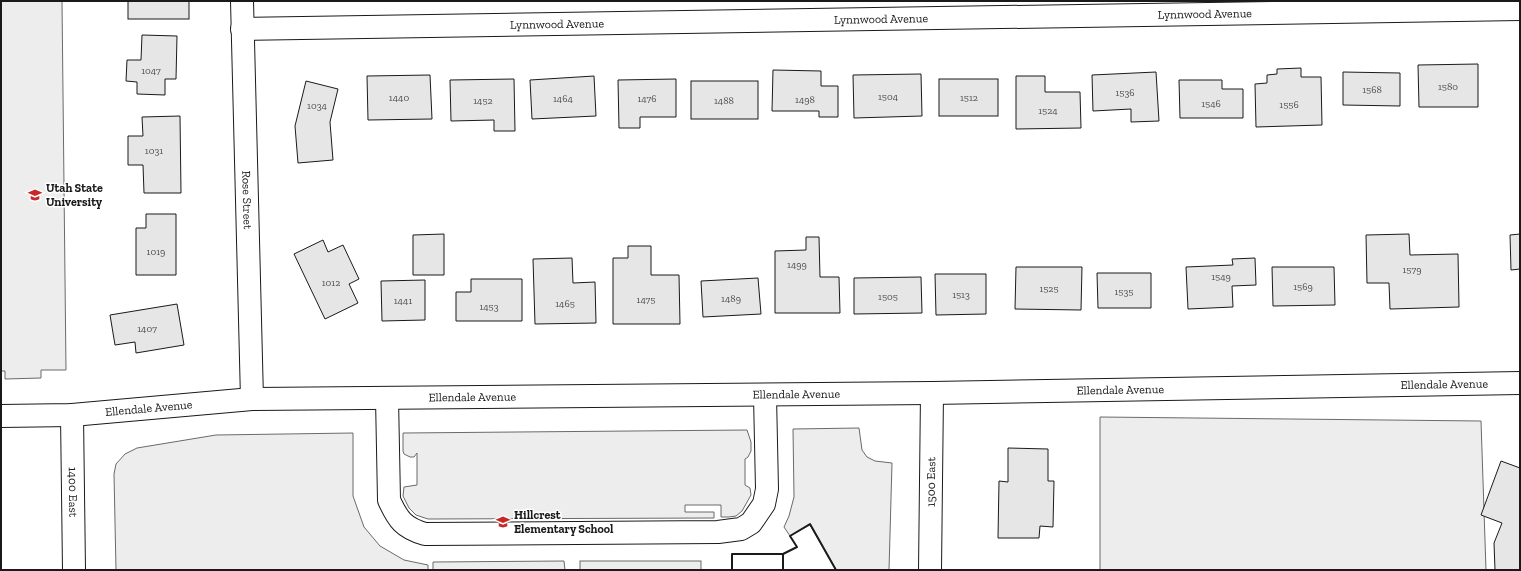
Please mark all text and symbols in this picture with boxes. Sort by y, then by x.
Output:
street label: Lynnwood Avenue [1158,6,1252,22]
street label: Lynnwood Avenue [834,11,928,27]
street label: Lynnwood Avenue [510,16,605,32]
house number: 1047 [141,65,161,77]
house number: 1580 [1438,81,1458,93]
house number: 1568 [1362,84,1382,96]
house number: 1536 [1115,87,1135,99]
house number: 1504 [878,91,899,103]
house number: 1440 [389,92,409,104]
house number: 1512 [960,92,978,104]
house number: 1464 [553,93,574,105]
house number: 1476 [637,93,657,105]
house number: 1498 [795,94,815,106]
house number: 1452 [473,95,493,107]
house number: 1488 [714,95,734,107]
house number: 1546 [1201,98,1221,110]
house number: 1556 [1279,99,1299,111]
house number: 1034 [307,100,328,112]
house number: 1524 [1038,105,1058,117]
house number: 1031 [145,145,163,157]
street label: Rose Street [239,170,255,230]
place label: Utah State University [46,181,103,209]
school or university icon: Utah State University [27,187,43,203]
house number: 1019 [147,246,165,258]
house number: 1499 [787,259,807,271]
house number: 1579 [1403,264,1422,276]
house number: 1549 [1211,271,1231,283]
house number: 1012 [322,277,340,289]
house number: 1569 [1293,281,1313,293]
house number: 1525 [1039,283,1059,295]
house number: 1535 [1115,286,1133,298]
house number: 1513 [952,289,970,301]
house number: 1505 [878,291,898,303]
house number: 1489 [721,293,741,305]
house number: 1475 [637,294,655,306]
house number: 1441 [394,295,412,307]
house number: 1465 [555,298,575,310]
house number: 1453 [479,301,499,313]
house number: 1407 [137,323,157,335]
street label: Ellendale Avenue [1400,377,1488,392]
street label: Ellendale Avenue [1076,382,1165,398]
street label: Ellendale Avenue [752,387,841,402]
street label: Ellendale Avenue [428,390,517,404]
street label: Ellendale Avenue [104,397,193,419]
street label: 1500 East [924,456,938,507]
street label: 1400 East [66,467,80,518]
place label: Hillcrest Elementary School [514,508,614,536]
school or university icon: Hillcrest Elementary School [495,514,511,530]

